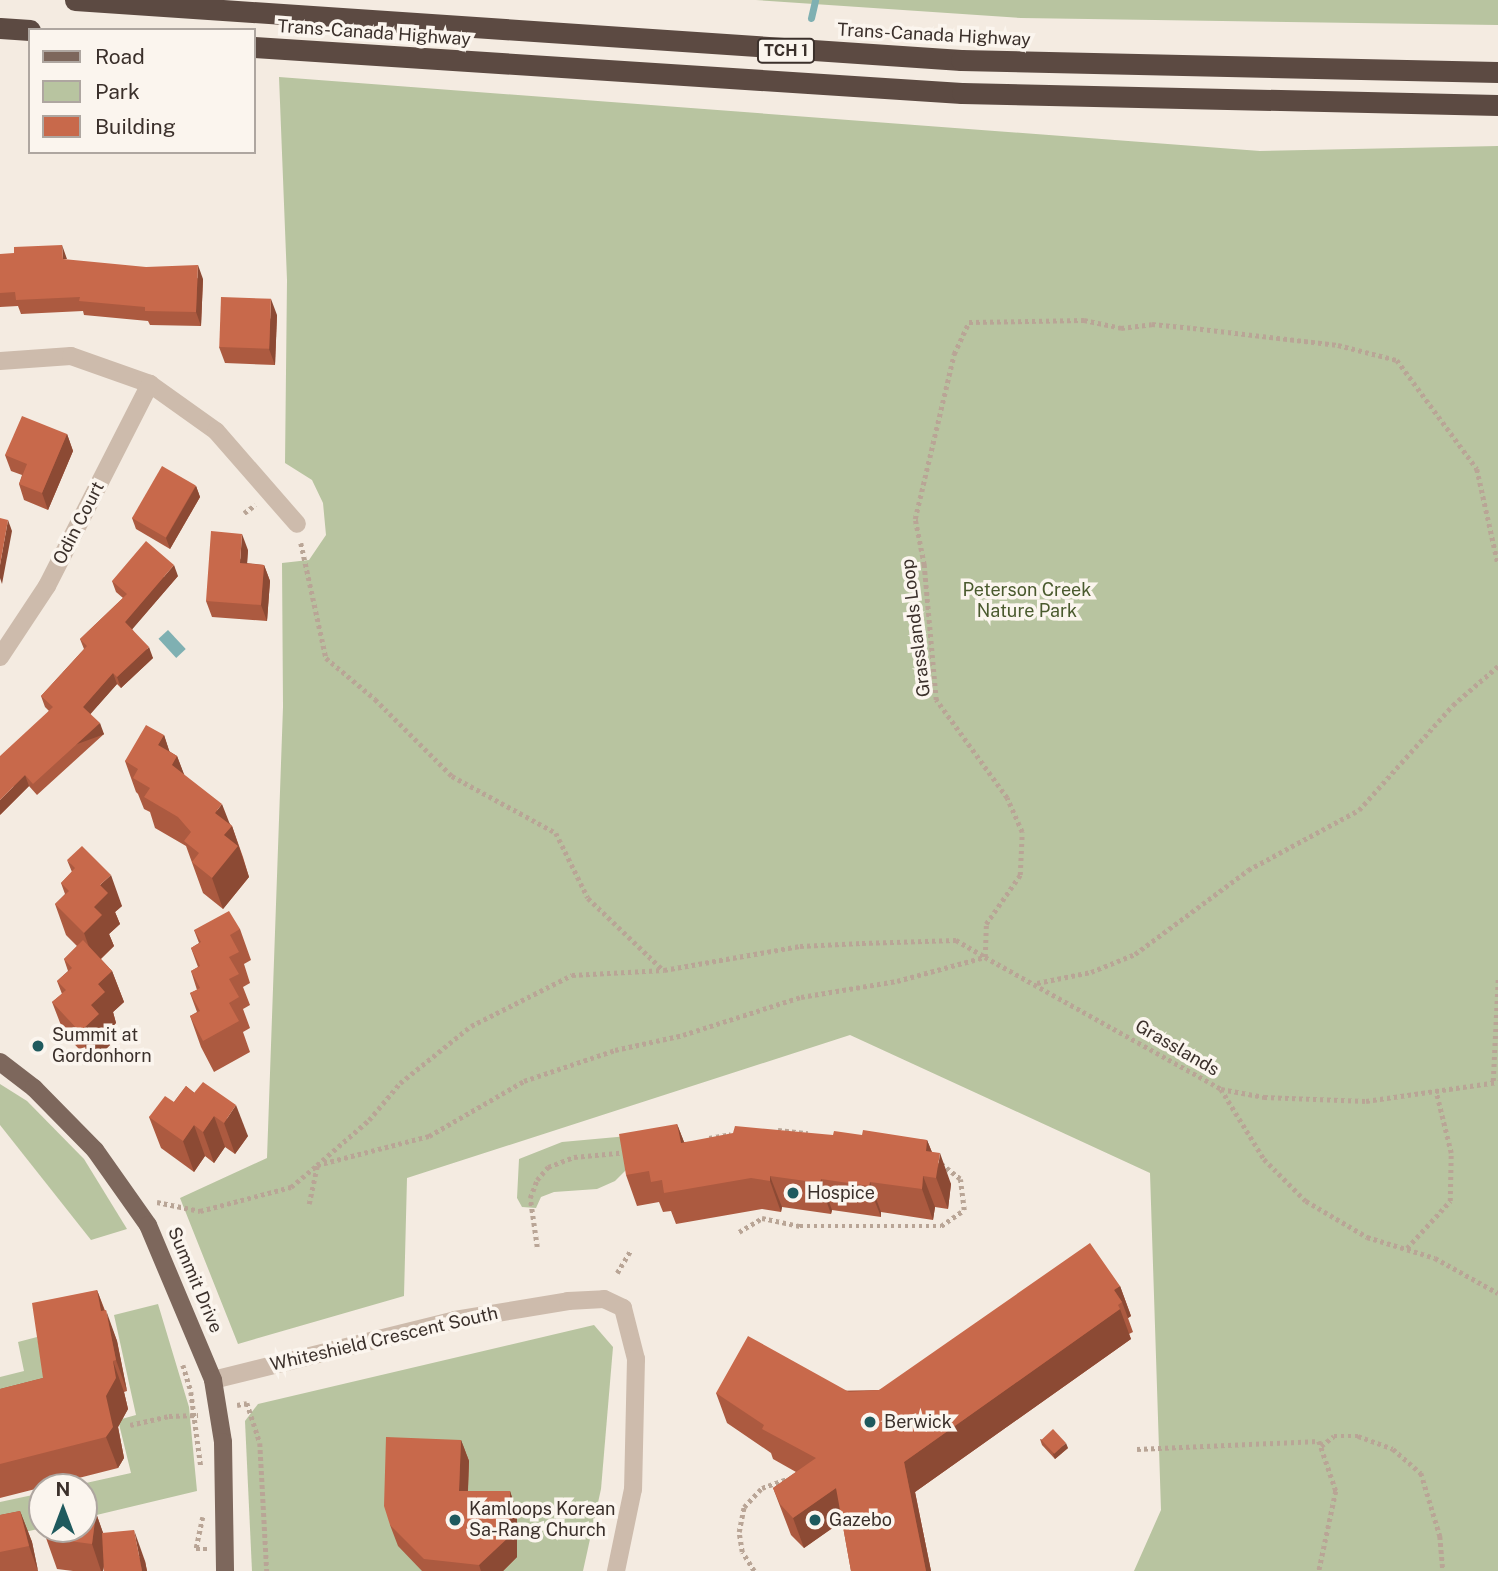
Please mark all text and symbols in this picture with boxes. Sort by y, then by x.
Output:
street label: Trans-Canada Highway [277,15,471,51]
street label: Trans-Canada Highway [837,19,1031,51]
legend [28,28,256,154]
road number: TCH 1 [756,38,816,64]
text: Road [95,44,145,69]
text: Park [95,79,140,104]
text: Building [95,114,176,139]
street label: Odin Court [49,478,109,568]
street label: Grasslands Loop [897,558,935,698]
park label: Peterson Creek Nature Park [963,580,1091,622]
street label: Grasslands [1131,1015,1223,1081]
place label: Summit at Gordonhorn [52,1025,152,1068]
marker: Summit at Gordonhorn [30,1038,46,1054]
place label: Hospice [807,1182,875,1204]
marker: Hospice [785,1185,801,1201]
street label: Summit Drive [163,1224,227,1336]
street label: Whiteshield Crescent South [268,1302,500,1376]
place label: Berwick [884,1411,952,1433]
marker: Berwick [862,1414,878,1430]
north arrow [28,1473,98,1543]
text: N [56,1478,70,1500]
place label: Kamloops Korean Sa-Rang Church [469,1499,615,1542]
place label: Gazebo [829,1509,892,1531]
marker: Kamloops Korean Sa-Rang Church [447,1512,463,1528]
marker: Gazebo [807,1512,823,1528]

